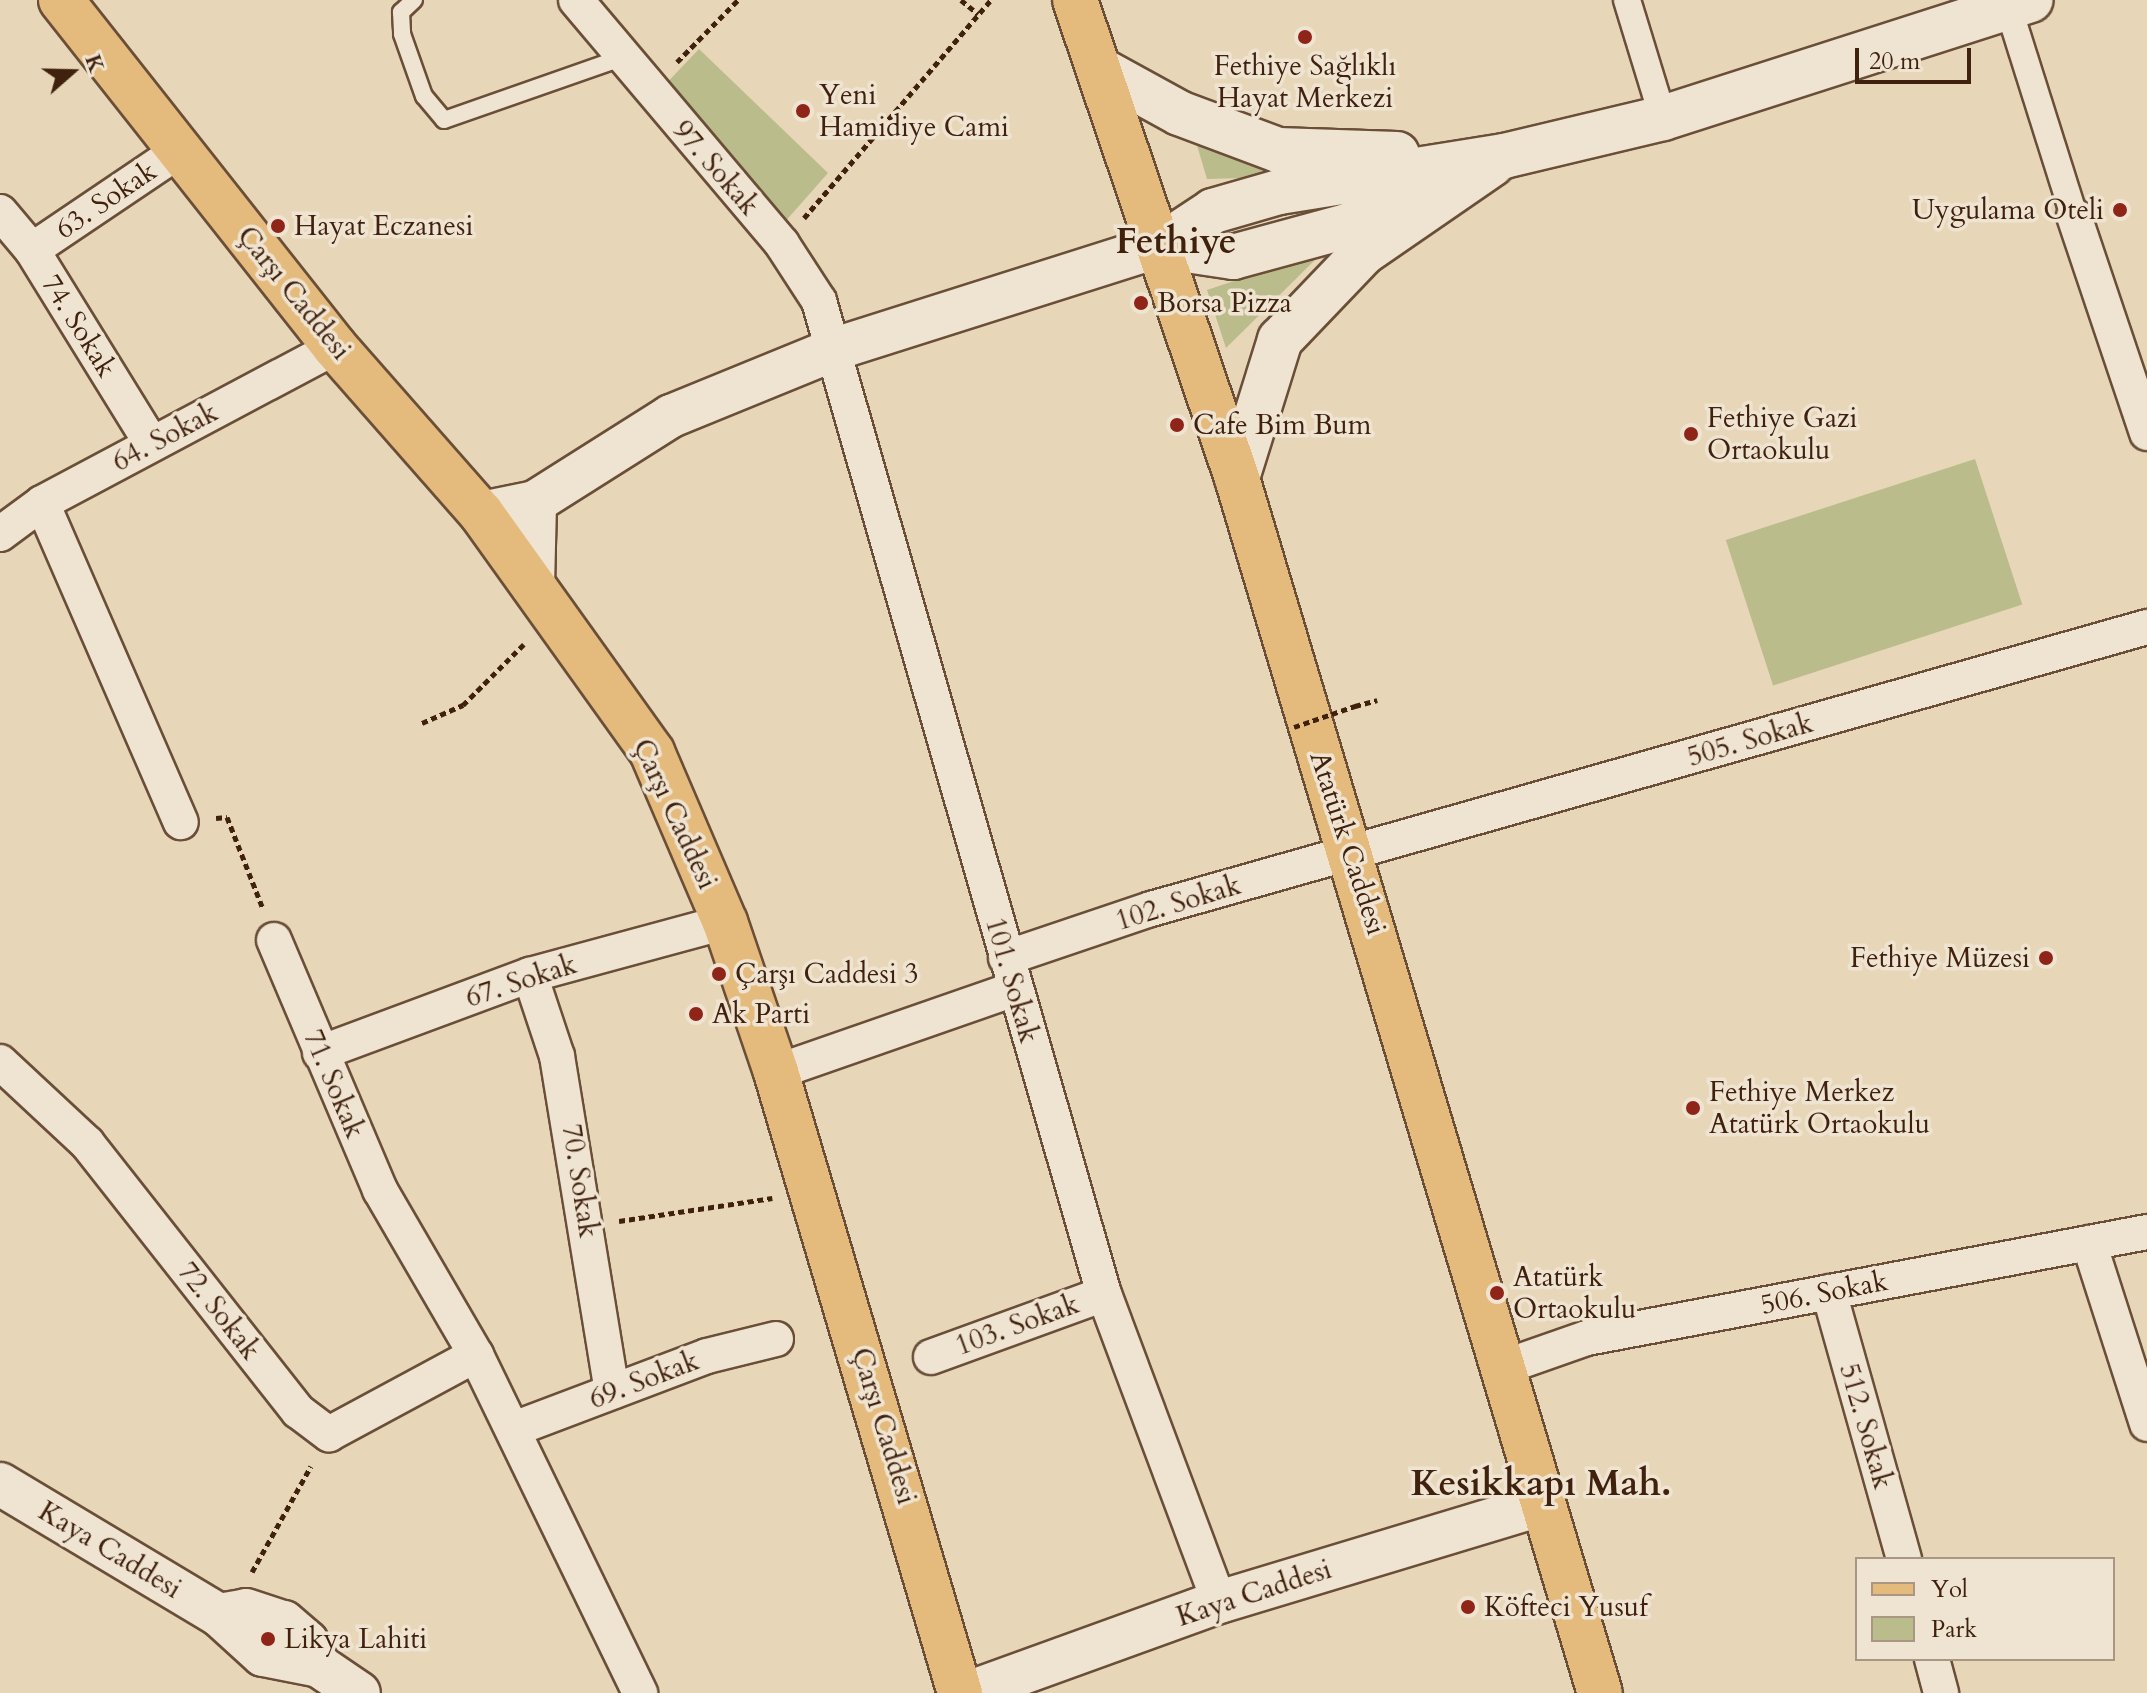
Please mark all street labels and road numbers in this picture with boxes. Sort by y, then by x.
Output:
street label: 97. Sokak [666,114,766,222]
street label: 63. Sokak [49,154,163,246]
street label: Çarşı Caddesi [230,220,358,366]
street label: 74. Sokak [34,269,124,383]
street label: 64. Sokak [107,395,223,479]
street label: 505. Sokak [1683,706,1817,774]
street label: Çarşı Caddesi [626,734,724,894]
street label: Atatürk Caddesi [1303,747,1393,939]
street label: 102. Sokak [1111,868,1245,938]
street label: 101. Sokak [978,913,1046,1047]
street label: 67. Sokak [461,947,581,1015]
street label: 71. Sokak [296,1025,372,1143]
street label: 70. Sokak [554,1122,606,1240]
street label: 72. Sokak [171,1256,267,1366]
street label: 506. Sokak [1758,1264,1890,1322]
street label: 103. Sokak [951,1287,1083,1363]
street label: 69. Sokak [585,1344,703,1416]
street label: Çarşı Caddesi [844,1344,924,1508]
street label: 512. Sokak [1832,1359,1900,1493]
street label: Kaya Caddesi [33,1494,187,1606]
street label: Kaya Caddesi [1172,1552,1336,1634]

